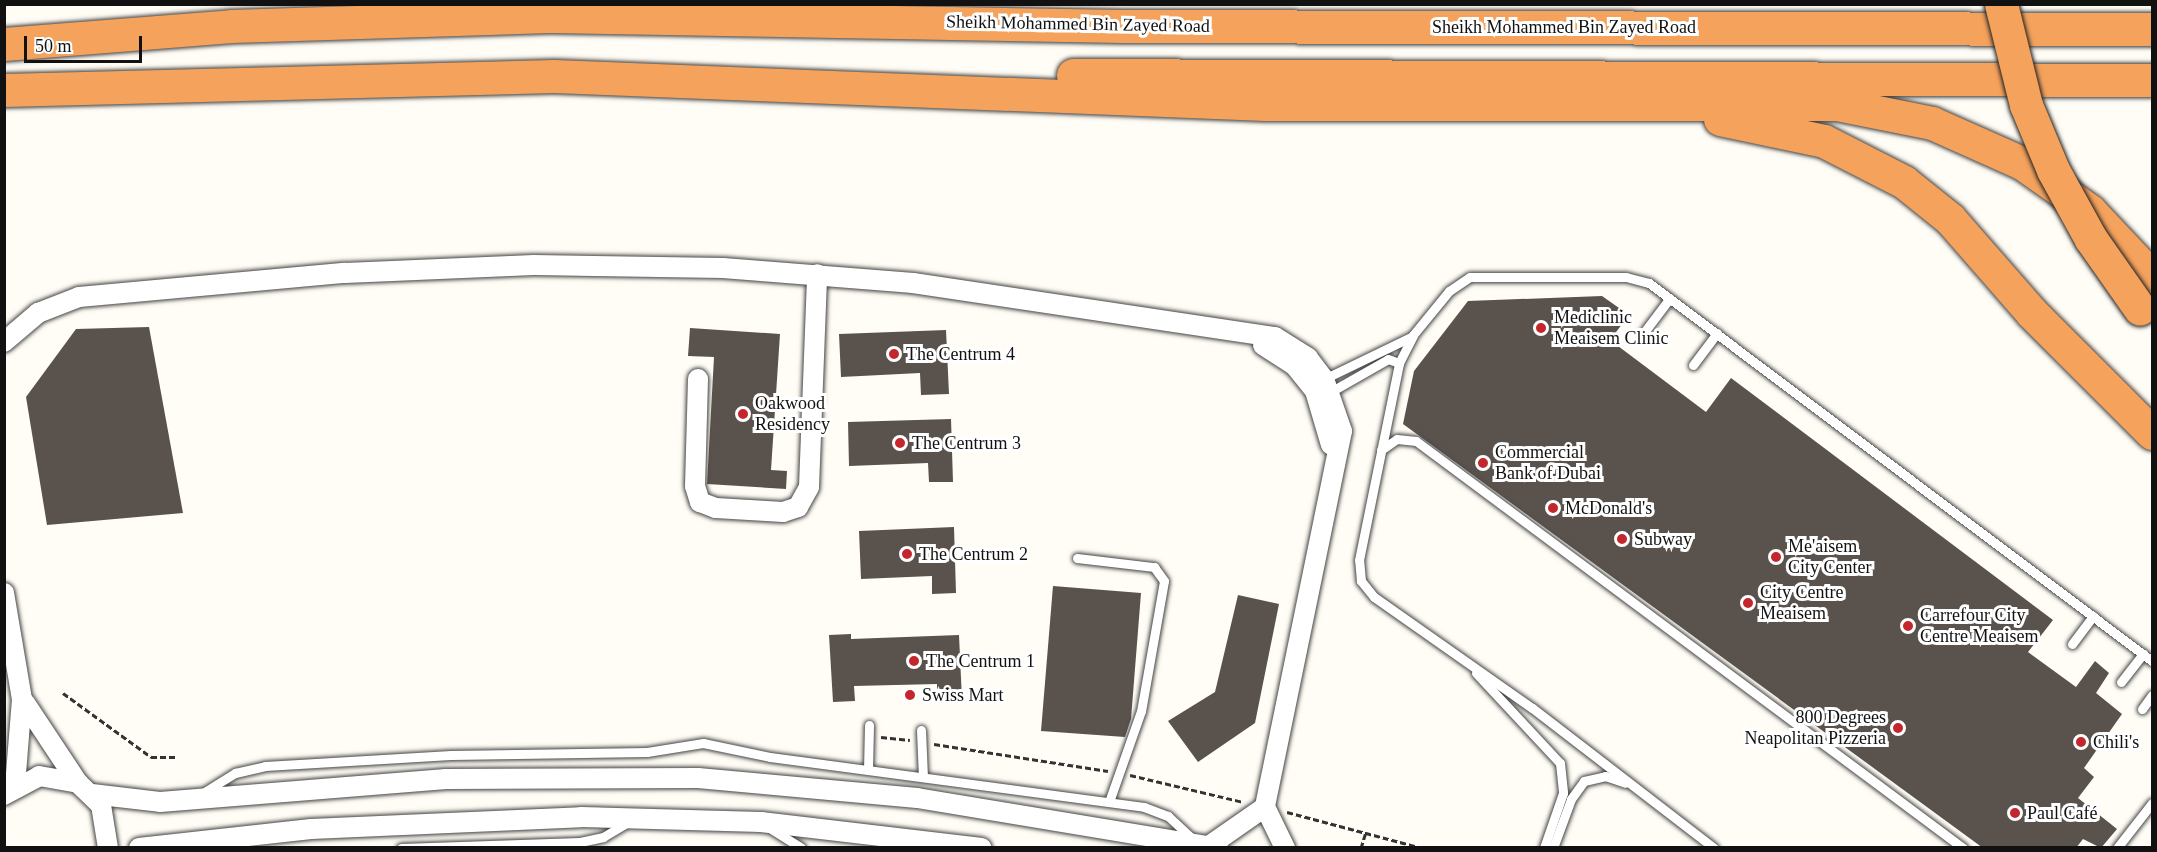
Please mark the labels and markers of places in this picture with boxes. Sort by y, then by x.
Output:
place label: Mediclinic Meaisem Clinic [1554,307,1684,350]
marker: Mediclinic Meaisem Clinic [1532,319,1550,337]
place label: The Centrum 4 [906,343,1032,365]
marker: The Centrum 4 [887,347,901,361]
place label: Oakwood Residency [755,393,842,436]
marker: Oakwood Residency [736,407,750,421]
place label: The Centrum 3 [912,432,1038,454]
marker: The Centrum 3 [893,436,907,450]
place label: Commercial Bank of Dubai [1495,442,1615,484]
marker: Commercial Bank of Dubai [1476,456,1490,470]
place label: McDonald's [1565,497,1665,519]
marker: McDonald's [1546,501,1560,515]
place label: Subway [1634,528,1702,550]
marker: Subway [1615,532,1629,546]
place label: Me'aisem City Center [1788,536,1882,578]
place label: The Centrum 2 [919,543,1045,565]
marker: The Centrum 2 [900,547,914,561]
marker: Me'aisem City Center [1769,550,1783,564]
place label: City Centre Meaisem [1760,582,1854,624]
marker: City Centre Meaisem [1741,596,1755,610]
place label: Carrefour City Centre Meaisem [1920,605,2058,648]
marker: Carrefour City Centre Meaisem [1901,619,1915,633]
place label: The Centrum 1 [926,650,1052,672]
marker: The Centrum 1 [907,654,921,668]
place label: Swiss Mart [922,684,1015,706]
marker: Swiss Mart [903,688,917,702]
place label: 800 Degrees Neapolitan Pizzeria [1719,707,1886,750]
marker: 800 Degrees Neapolitan Pizzeria [1891,721,1905,735]
place label: Chili's [2093,731,2145,753]
marker: Chili's [2074,735,2088,749]
place label: Paul Café [2027,802,2106,824]
marker: Paul Café [2008,806,2022,820]

